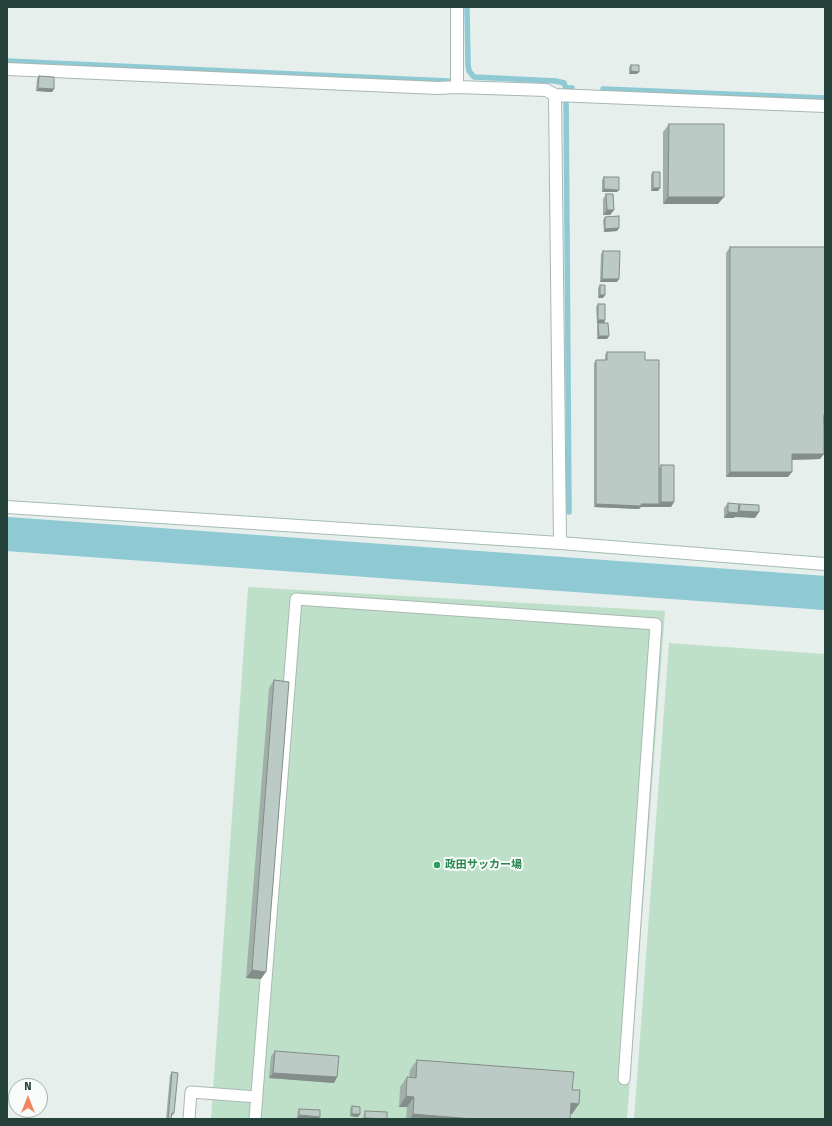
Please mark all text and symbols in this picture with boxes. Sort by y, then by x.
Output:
place label: 政田サッカー場 [445,858,522,872]
marker: 政田サッカー場 [432,860,442,870]
north arrow [8,1078,48,1118]
text: N [24,1080,32,1093]

